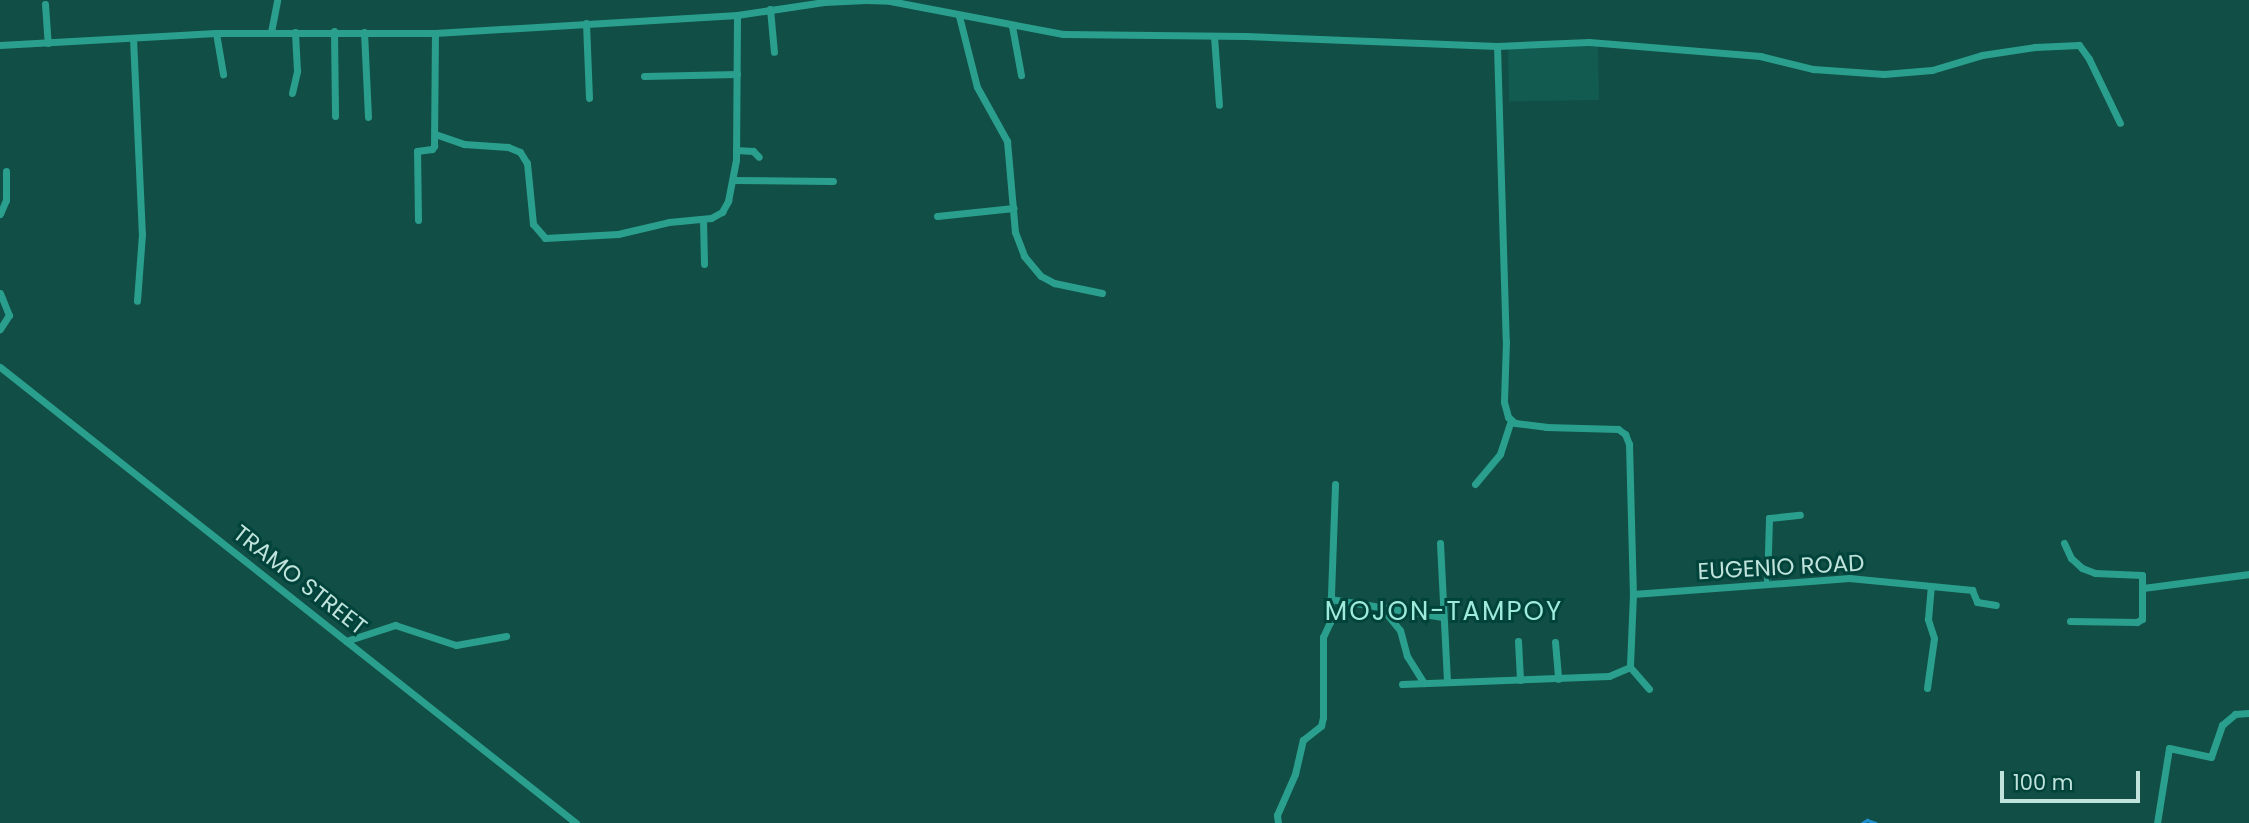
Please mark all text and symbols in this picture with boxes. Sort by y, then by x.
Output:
street label: TRAMO STREET [228,519,372,641]
street label: EUGENIO ROAD [1697,549,1865,585]
district label: MOJON-TAMPOY [1326,596,1562,628]
scale bar [2004,756,2144,800]
text: 100 m [2013,768,2073,797]

